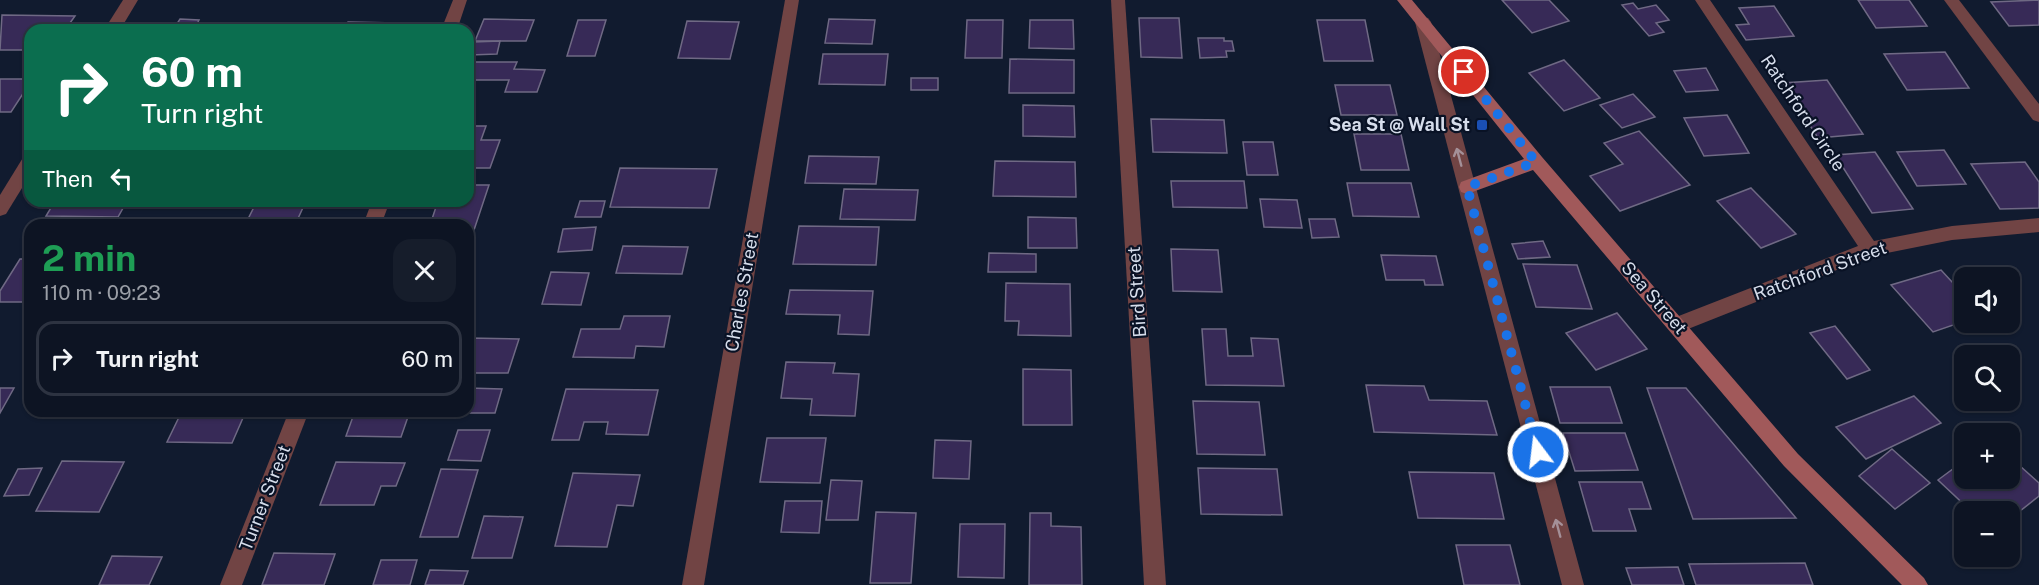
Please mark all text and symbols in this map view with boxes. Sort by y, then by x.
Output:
pin [1438,46,1489,97]
text: 60 m [141,47,243,96]
icon: right [42,48,120,126]
street label: Ratchford Circle [1757,50,1850,175]
icon: arrive [1447,55,1480,88]
text: Turn right [141,97,264,129]
place label: Sea St @ Wall St [1329,114,1470,135]
marker: Sea St @ Wall St [1475,118,1489,132]
one-way arrow [1453,148,1465,167]
icon: left [105,162,138,195]
text: Then [42,166,93,192]
street label: Charles Street [721,231,762,353]
text: 2 min [42,237,136,279]
street label: Ratchford Street [1751,237,1889,304]
button: close [393,239,456,302]
street label: Bird Street [1123,246,1150,338]
street label: Sea Street [1617,257,1692,338]
map controls [1954,267,2020,567]
button: sound [1954,267,2020,333]
text: 110 m · 09:23 [42,281,161,305]
icon: right [45,342,78,375]
button: search [1954,345,2020,411]
text: Turn right [96,346,199,372]
text: 60 m [402,346,453,372]
position arrow [1506,420,1570,484]
button: + [1954,423,2020,489]
street label: Turner Street [235,442,294,554]
button: − [1954,501,2020,567]
one-way arrow [1552,519,1564,538]

